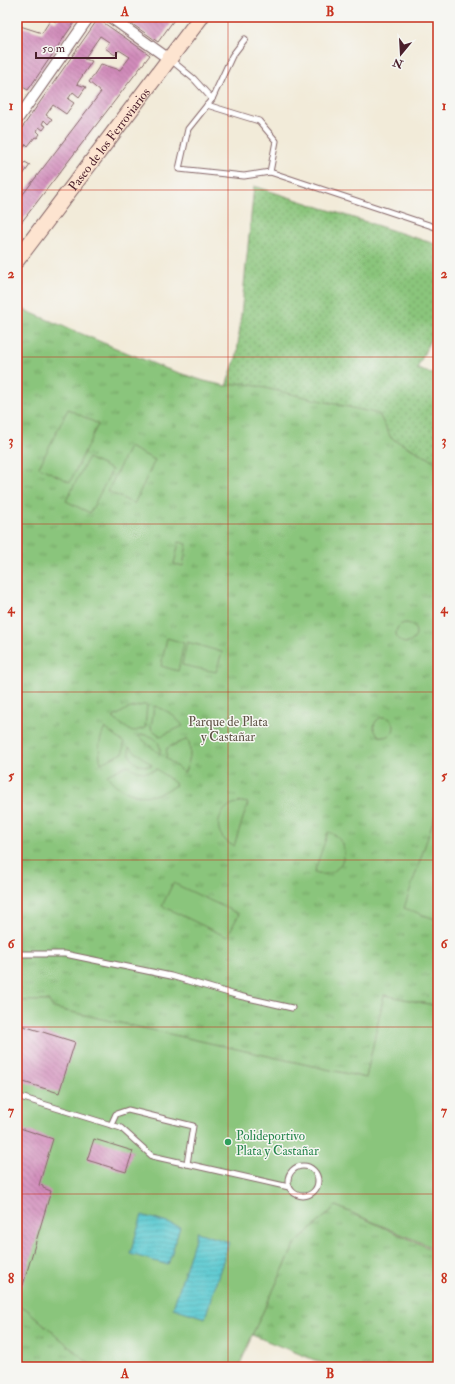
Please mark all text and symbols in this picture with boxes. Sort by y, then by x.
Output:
text: A [120,4,130,20]
text: B [326,4,334,20]
scale bar [36,34,116,60]
north arrow [381,34,421,74]
text: 50 m [42,41,66,56]
text: N [390,55,406,71]
street label: Paseo de los Ferroviarios [65,84,154,194]
text: 1 [9,98,14,114]
text: 1 [442,98,447,114]
text: 2 [8,266,15,282]
text: 2 [441,266,448,282]
text: 3 [9,433,14,449]
text: 3 [442,433,447,449]
text: 4 [6,601,15,617]
text: 4 [439,601,448,617]
park label: Parque de Plata y Castañar [188,714,268,746]
text: 5 [8,768,14,784]
text: 5 [441,768,447,784]
text: 6 [8,936,16,952]
text: 6 [441,936,449,952]
text: 7 [8,1103,15,1119]
text: 7 [441,1103,448,1119]
place label: Polideportivo Plata y Castañar [236,1128,319,1160]
marker: Polideportivo Plata y Castañar [223,1137,233,1147]
text: 8 [8,1271,14,1287]
text: 8 [441,1271,447,1287]
text: A [120,1366,130,1382]
text: B [326,1366,334,1382]

